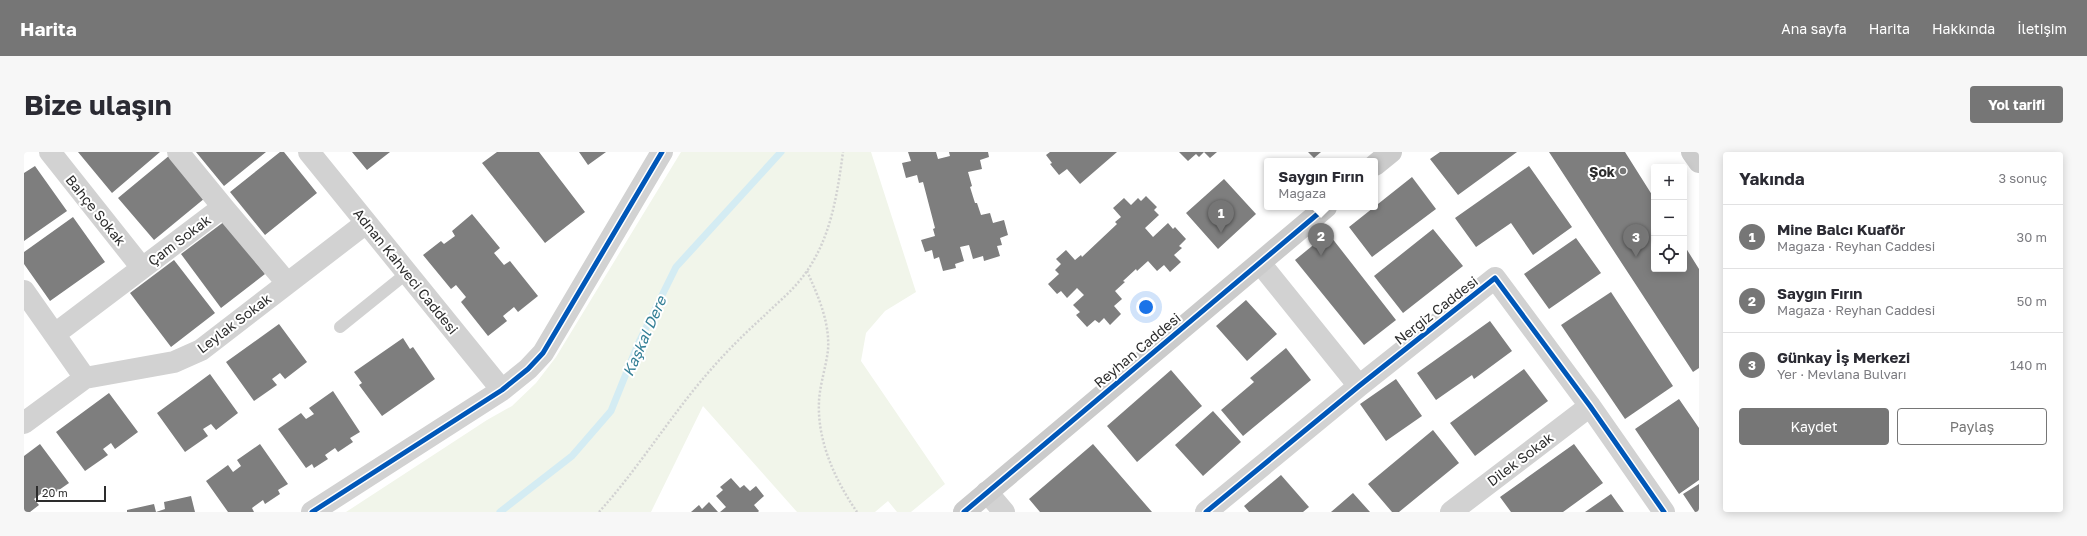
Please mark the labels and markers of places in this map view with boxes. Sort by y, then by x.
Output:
place label: Şok [1589,163,1615,180]
marker: Şok [1618,166,1628,176]
pin: 1 [1208,200,1234,233]
pin: 2 [1308,223,1334,256]
pin: 3 [1623,224,1649,257]

